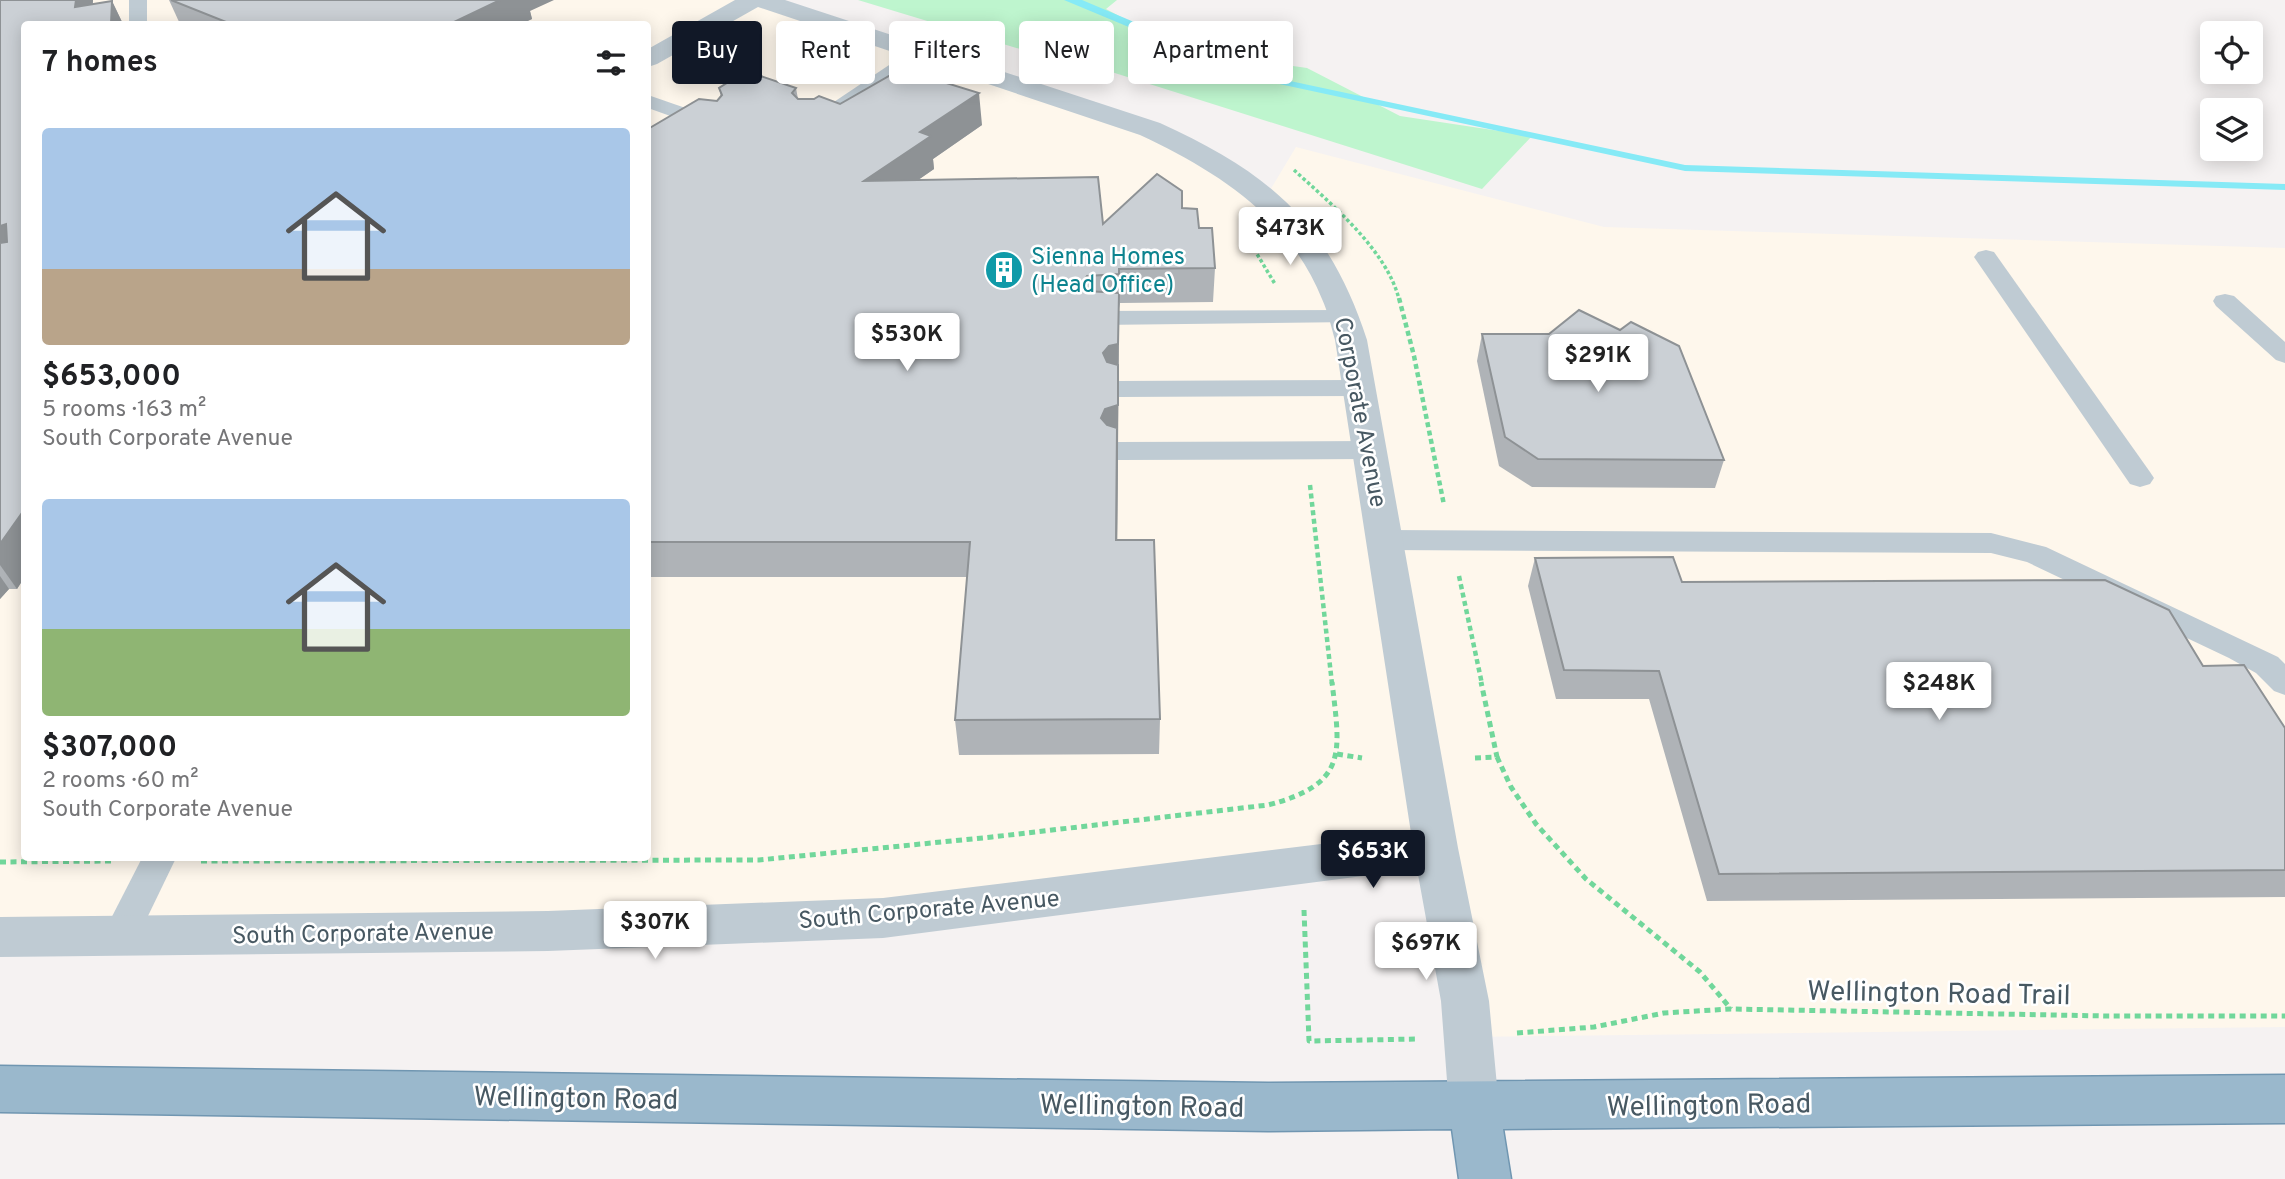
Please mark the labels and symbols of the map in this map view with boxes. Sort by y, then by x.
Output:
pin: $473K [1241,208,1339,267]
place label: Sienna Homes (Head Office) [1031,243,1185,301]
building icon: Sienna Homes (Head Office) [983,249,1025,291]
pin: $530K [858,314,956,373]
street label: Corporate Avenue [1326,315,1392,510]
pin: $291K [1549,334,1647,394]
pin: $248K [1890,662,1988,722]
pin: $653K [1324,830,1422,890]
street label: South Corporate Avenue [797,885,1061,937]
pin: $307K [606,902,704,961]
street label: South Corporate Avenue [232,918,494,952]
pin: $697K [1377,922,1475,982]
street label: Wellington Road Trail [1807,975,2071,1015]
street label: Wellington Road [473,1080,679,1120]
street label: Wellington Road [1606,1087,1812,1127]
street label: Wellington Road [1039,1088,1245,1128]

